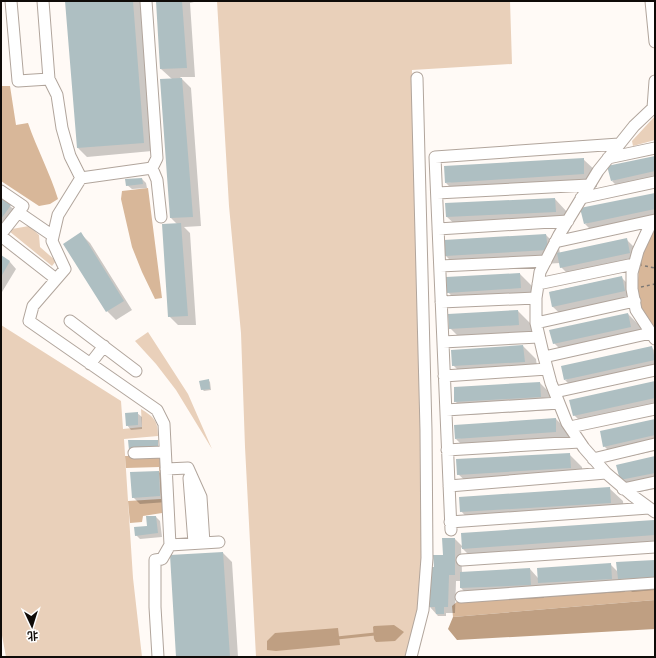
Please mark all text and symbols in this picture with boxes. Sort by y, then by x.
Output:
north arrow [12,606,52,646]
text: 北 [27,628,39,642]

